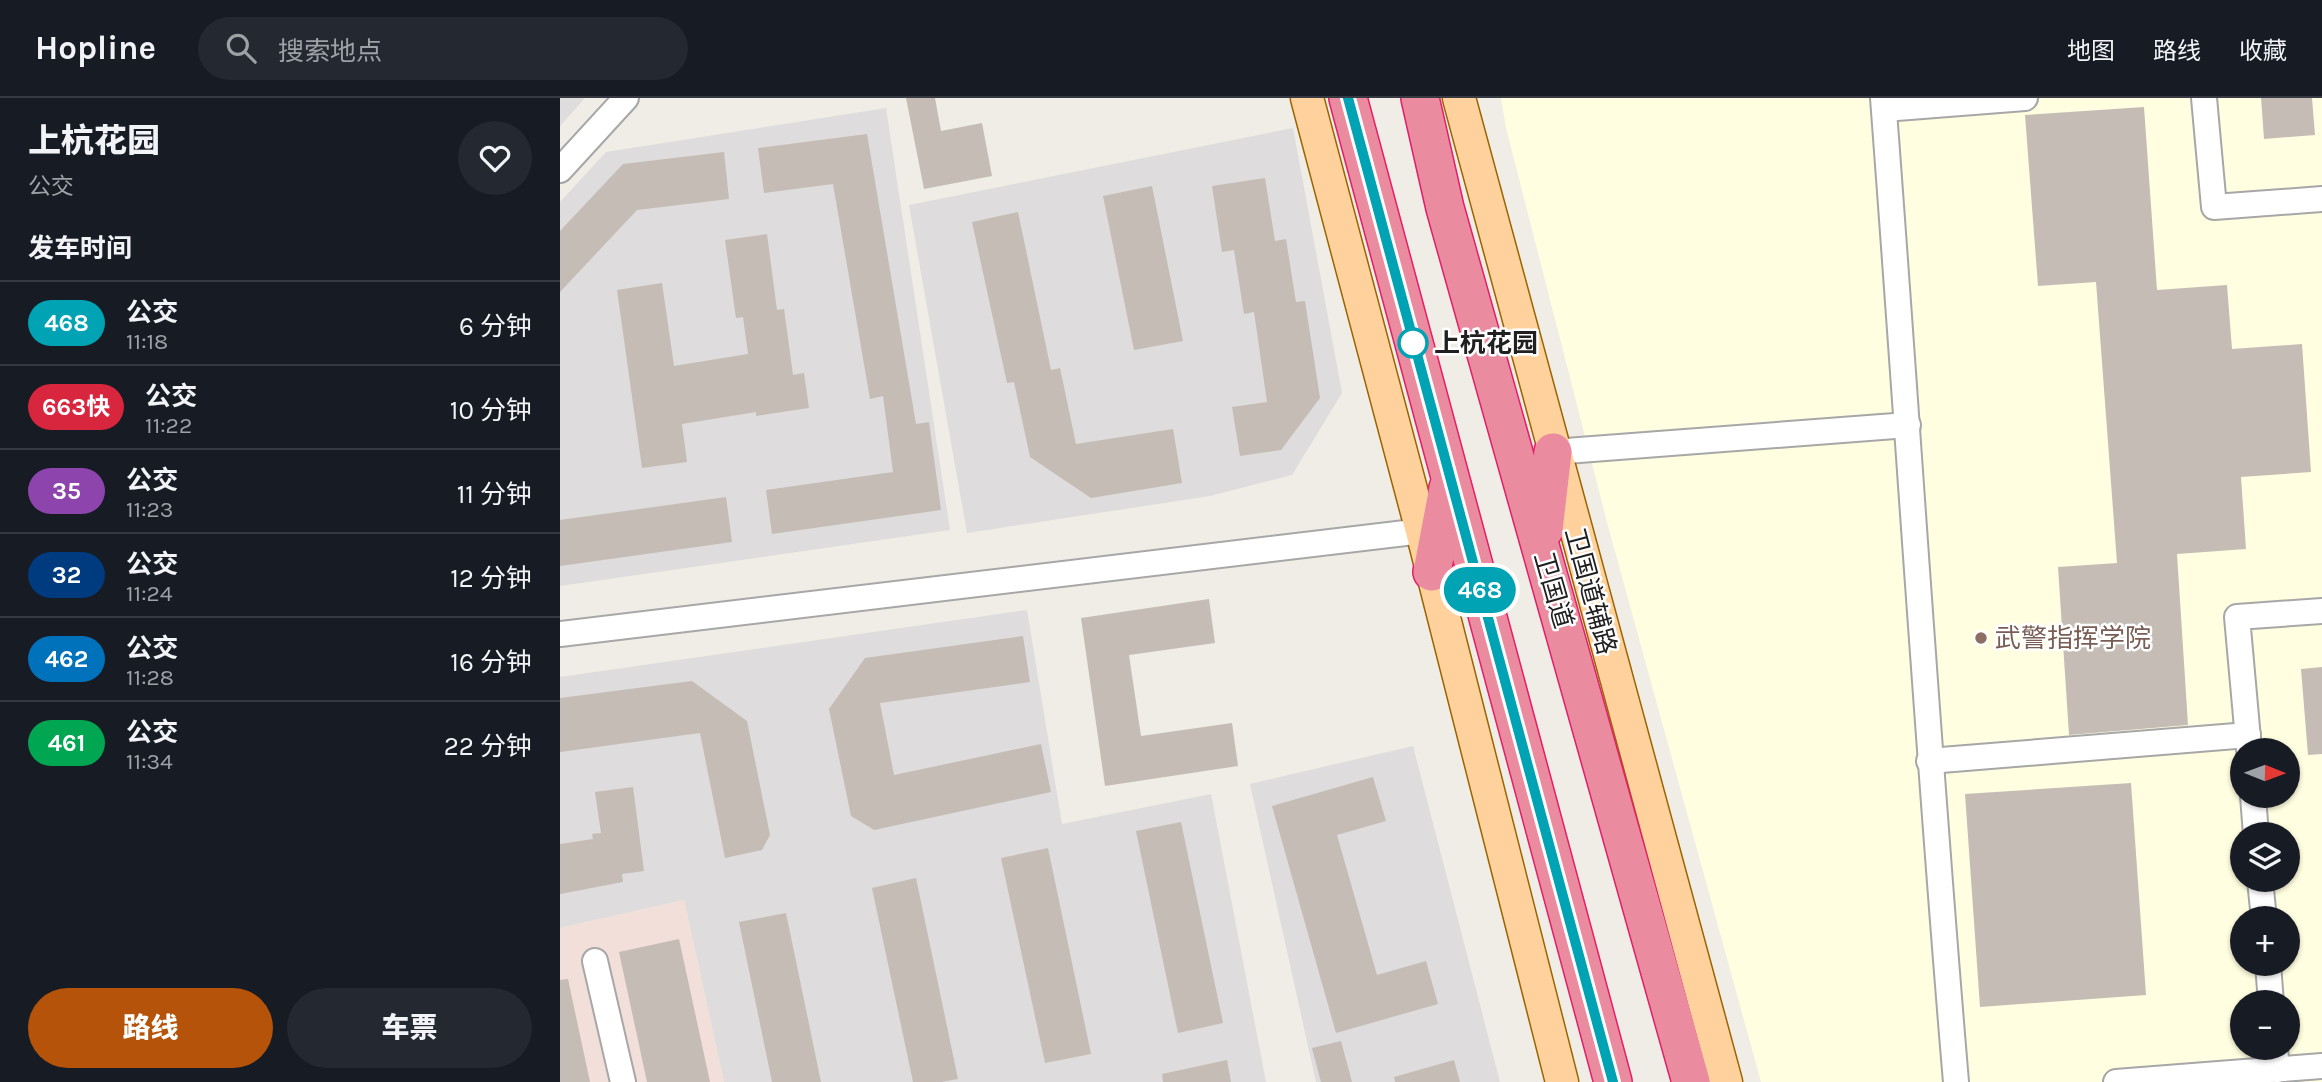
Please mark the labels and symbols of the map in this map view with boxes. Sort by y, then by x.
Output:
marker: 上杭花园 [1398,328,1428,358]
place label: 上杭花园 [1434,328,1538,359]
street label: 卫国道辅路 [1559,524,1622,658]
street label: 卫国道 [1528,548,1579,632]
line badge: 468 [1440,567,1520,613]
place label: 武警指挥学院 [1995,623,2151,654]
marker: 武警指挥学院 [1973,630,1989,646]
north arrow [2230,738,2300,808]

